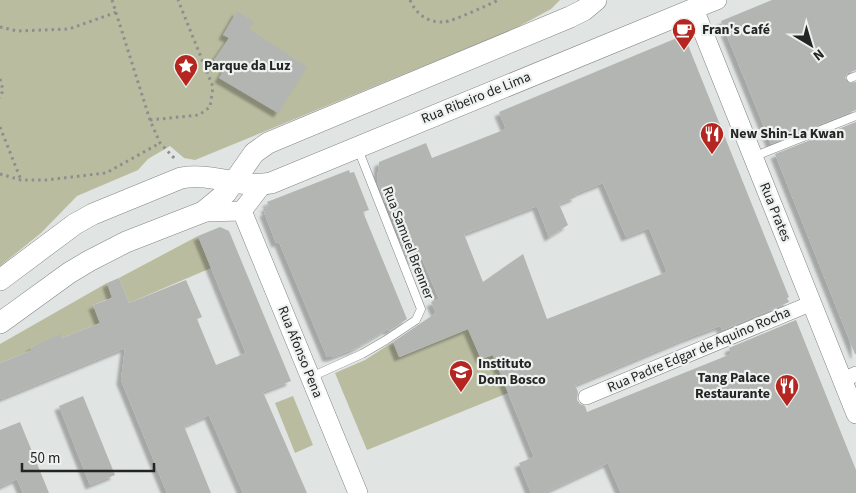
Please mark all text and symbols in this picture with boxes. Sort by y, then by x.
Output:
cafe icon: Fran's Café [671,17,697,51]
place label: Fran's Café [702,20,770,40]
north arrow [786,20,836,70]
text: N [809,44,828,65]
place icon: Parque da Luz [173,53,199,87]
place label: Parque da Luz [204,56,291,76]
street label: Rua Ribeiro de Lima [418,67,534,129]
restaurant icon: New Shin-La Kwan [699,121,725,155]
place label: New Shin-La Kwan [730,124,844,144]
street label: Rua Prates [754,179,796,245]
street label: Rua Samuel Brenner [377,184,439,302]
street label: Rua Padre Edgar de Aquino Rocha [604,302,794,398]
street label: Rua Afonso Pena [272,303,328,401]
place label: Instituto Dom Bosco [478,354,546,390]
school or university icon: Instituto Dom Bosco [448,359,474,393]
place label: Tang Palace Restaurante [695,368,770,404]
restaurant icon: Tang Palace Restaurante [774,373,800,407]
scale bar [22,440,155,472]
text: 50 m [30,448,60,469]

